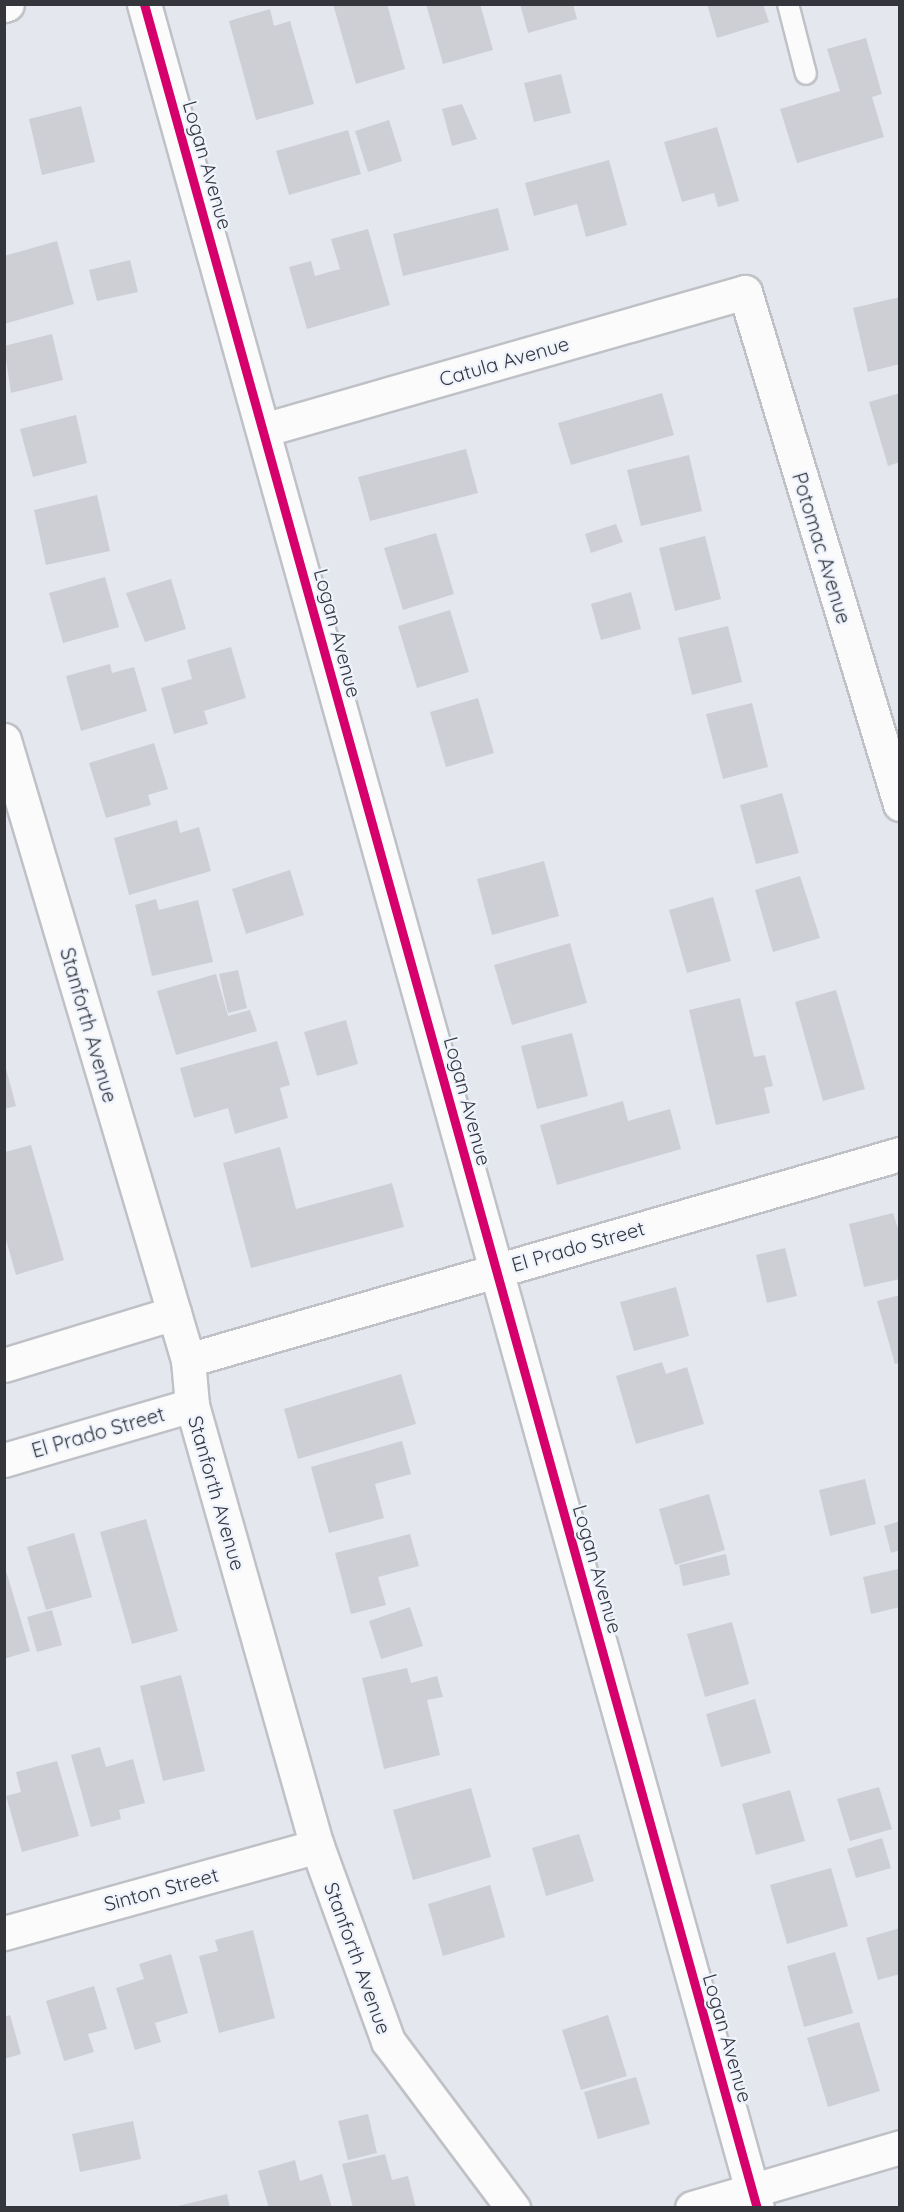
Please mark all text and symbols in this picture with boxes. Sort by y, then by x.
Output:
street label: Logan Avenue [178,98,238,232]
street label: Catula Avenue [436,331,572,391]
street label: Potomac Avenue [788,469,856,627]
street label: Logan Avenue [309,566,367,700]
street label: Stanforth Avenue [55,945,123,1105]
street label: Logan Avenue [439,1034,497,1168]
street label: El Prado Street [509,1216,647,1276]
street label: El Prado Street [29,1402,167,1462]
street label: Stanforth Avenue [183,1413,251,1573]
street label: Logan Avenue [568,1502,628,1636]
street label: Sinton Street [101,1862,221,1916]
street label: Stanforth Avenue [319,1879,397,2037]
street label: Logan Avenue [698,1971,758,2105]

